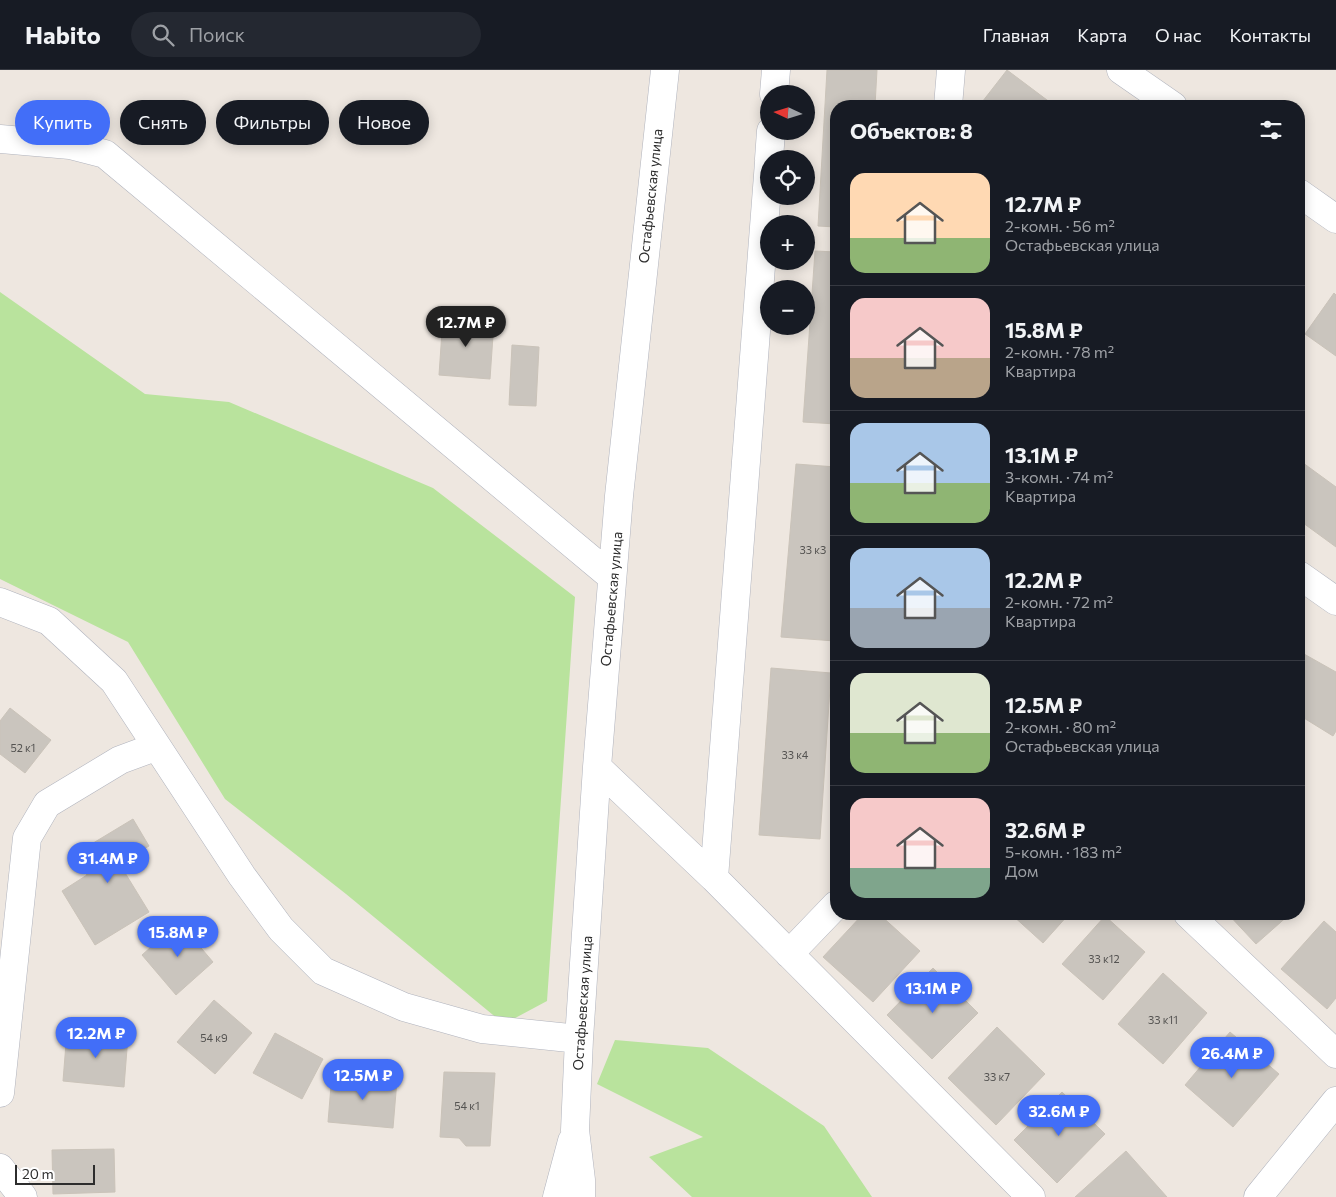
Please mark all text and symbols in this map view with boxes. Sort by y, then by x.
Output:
search box [131,12,481,57]
text: Habito [25,20,101,49]
icon: search [149,21,177,49]
text: Поиск [189,23,245,46]
text: Главная [983,24,1049,46]
text: Карта [1077,24,1127,46]
text: О нас [1155,24,1202,46]
text: Контакты [1230,24,1311,46]
north arrow [760,85,815,140]
map controls [760,85,815,335]
chip: Купить [15,100,110,145]
chip: Снять [120,100,206,145]
chip: Фильтры [216,100,329,145]
chip: Новое [339,100,429,145]
icon: filters [1257,116,1285,144]
text: Объектов: 8 [850,118,973,143]
street label: Остафьевская улица [634,128,666,264]
button: locate [760,150,815,205]
text: 12.7M ₽ [1005,191,1081,216]
icon: home [890,193,950,253]
button: + [760,215,815,270]
text: 2-комн. · 56 m² [1005,216,1115,235]
text: Остафьевская улица [1005,235,1160,254]
button: − [760,280,815,335]
pin: 12.7M ₽ [420,306,512,348]
text: 12.7M ₽ [437,312,495,331]
text: 15.8M ₽ [1005,317,1083,342]
icon: home [890,318,950,378]
text: 2-комн. · 78 m² [1005,342,1114,361]
text: Квартира [1005,361,1076,380]
text: 13.1M ₽ [1005,442,1078,467]
icon: home [890,443,950,503]
text: 3-комн. · 74 m² [1005,467,1113,486]
text: Квартира [1005,486,1076,505]
street label: Остафьевская улица [597,531,625,667]
house number: 33 к3 [800,543,826,556]
text: 12.2M ₽ [1005,567,1082,592]
icon: home [890,568,950,628]
text: 2-комн. · 72 m² [1005,592,1113,611]
text: Квартира [1005,611,1076,630]
text: 12.5M ₽ [1005,692,1082,717]
icon: home [890,693,950,753]
text: 2-комн. · 80 m² [1005,717,1116,736]
text: Остафьевская улица [1005,736,1160,755]
house number: 52 к1 [10,741,36,754]
house number: 33 к4 [782,748,809,761]
text: 32.6M ₽ [1005,817,1085,842]
icon: home [890,818,950,878]
pin: 31.4M ₽ [62,842,154,884]
text: 5-комн. · 183 m² [1005,842,1122,861]
text: 31.4M ₽ [78,848,138,867]
text: Дом [1005,861,1038,880]
pin: 15.8M ₽ [132,916,224,958]
text: 15.8M ₽ [148,922,208,941]
street label: Остафьевская улица [569,935,595,1071]
house number: 33 к12 [1088,952,1120,965]
pin: 13.1M ₽ [887,972,979,1014]
text: 13.1M ₽ [905,978,961,997]
house number: 33 к11 [1148,1013,1178,1026]
pin: 12.2M ₽ [50,1016,142,1059]
text: 12.2M ₽ [67,1023,125,1042]
house number: 54 к9 [200,1031,228,1044]
pin: 26.4M ₽ [1186,1036,1278,1079]
text: 26.4M ₽ [1201,1043,1263,1062]
pin: 12.5M ₽ [317,1058,409,1101]
text: 12.5M ₽ [334,1065,392,1084]
house number: 33 к7 [984,1070,1010,1083]
pin: 32.6M ₽ [1013,1094,1105,1137]
house number: 54 к1 [454,1099,480,1112]
text: 32.6M ₽ [1028,1101,1090,1120]
scale bar [15,1162,95,1185]
text: 20 m [22,1165,54,1182]

